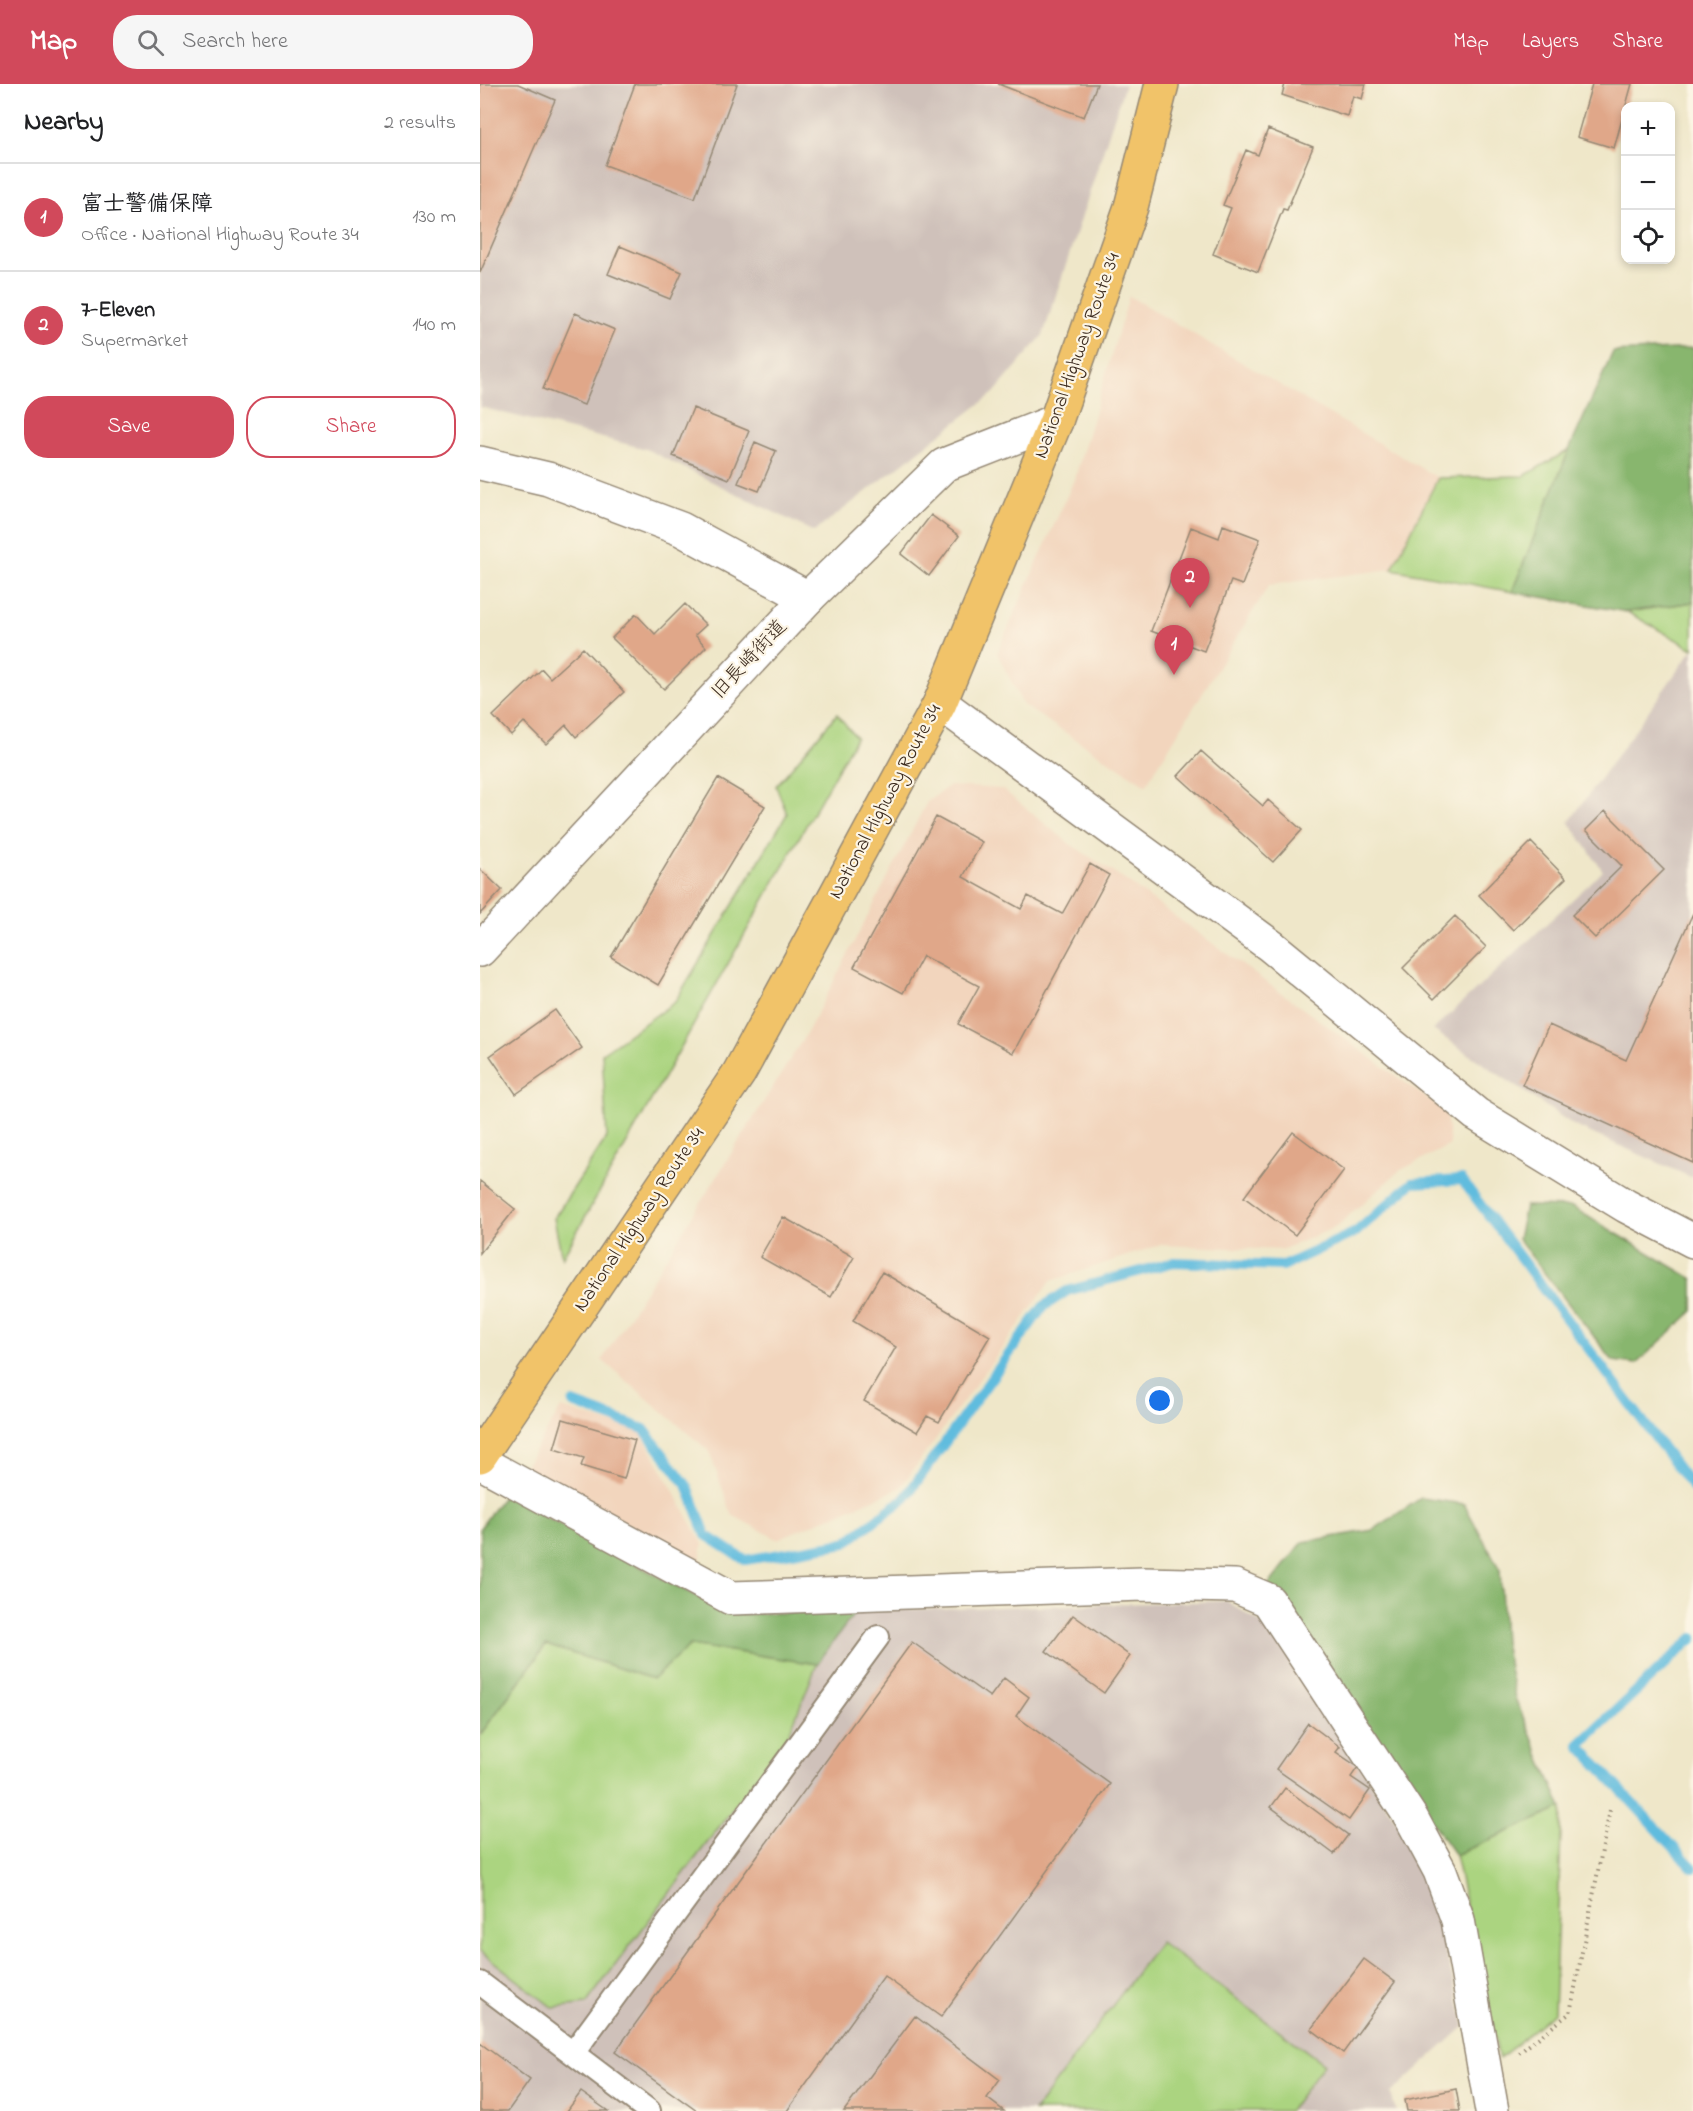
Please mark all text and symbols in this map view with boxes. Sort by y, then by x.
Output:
search box [113,15,533,69]
text: Map [30,22,77,63]
icon: search [134,26,167,59]
text: Search here [182,26,288,58]
text: Map [1453,27,1489,57]
text: Layers [1522,27,1579,57]
text: Share [1612,27,1663,57]
map controls [1621,102,1675,264]
button: + [1621,102,1675,156]
text: Nearby [24,104,103,142]
text: 2 results [384,109,456,138]
button: − [1621,156,1675,210]
text: 富士警備保障 [81,189,213,221]
text: 1 [40,203,47,232]
text: 130 m [412,203,456,232]
button: locate [1621,210,1675,264]
text: Office · National Highway Route 34 [81,221,359,250]
street label: National Highway Route 34 [1027,249,1130,463]
text: 7-Eleven [81,295,155,327]
text: 2 [39,311,48,340]
text: 140 m [412,311,456,340]
text: Supermarket [81,327,188,356]
button: Save [24,396,234,458]
button: Share [246,396,456,458]
pin: 2 [1170,558,1210,608]
street label: 旧長崎街道 [705,614,795,706]
pin: 1 [1154,626,1194,675]
street label: National Highway Route 34 [822,699,951,905]
street label: National Highway Route 34 [567,1122,714,1319]
your location [1145,1386,1174,1415]

